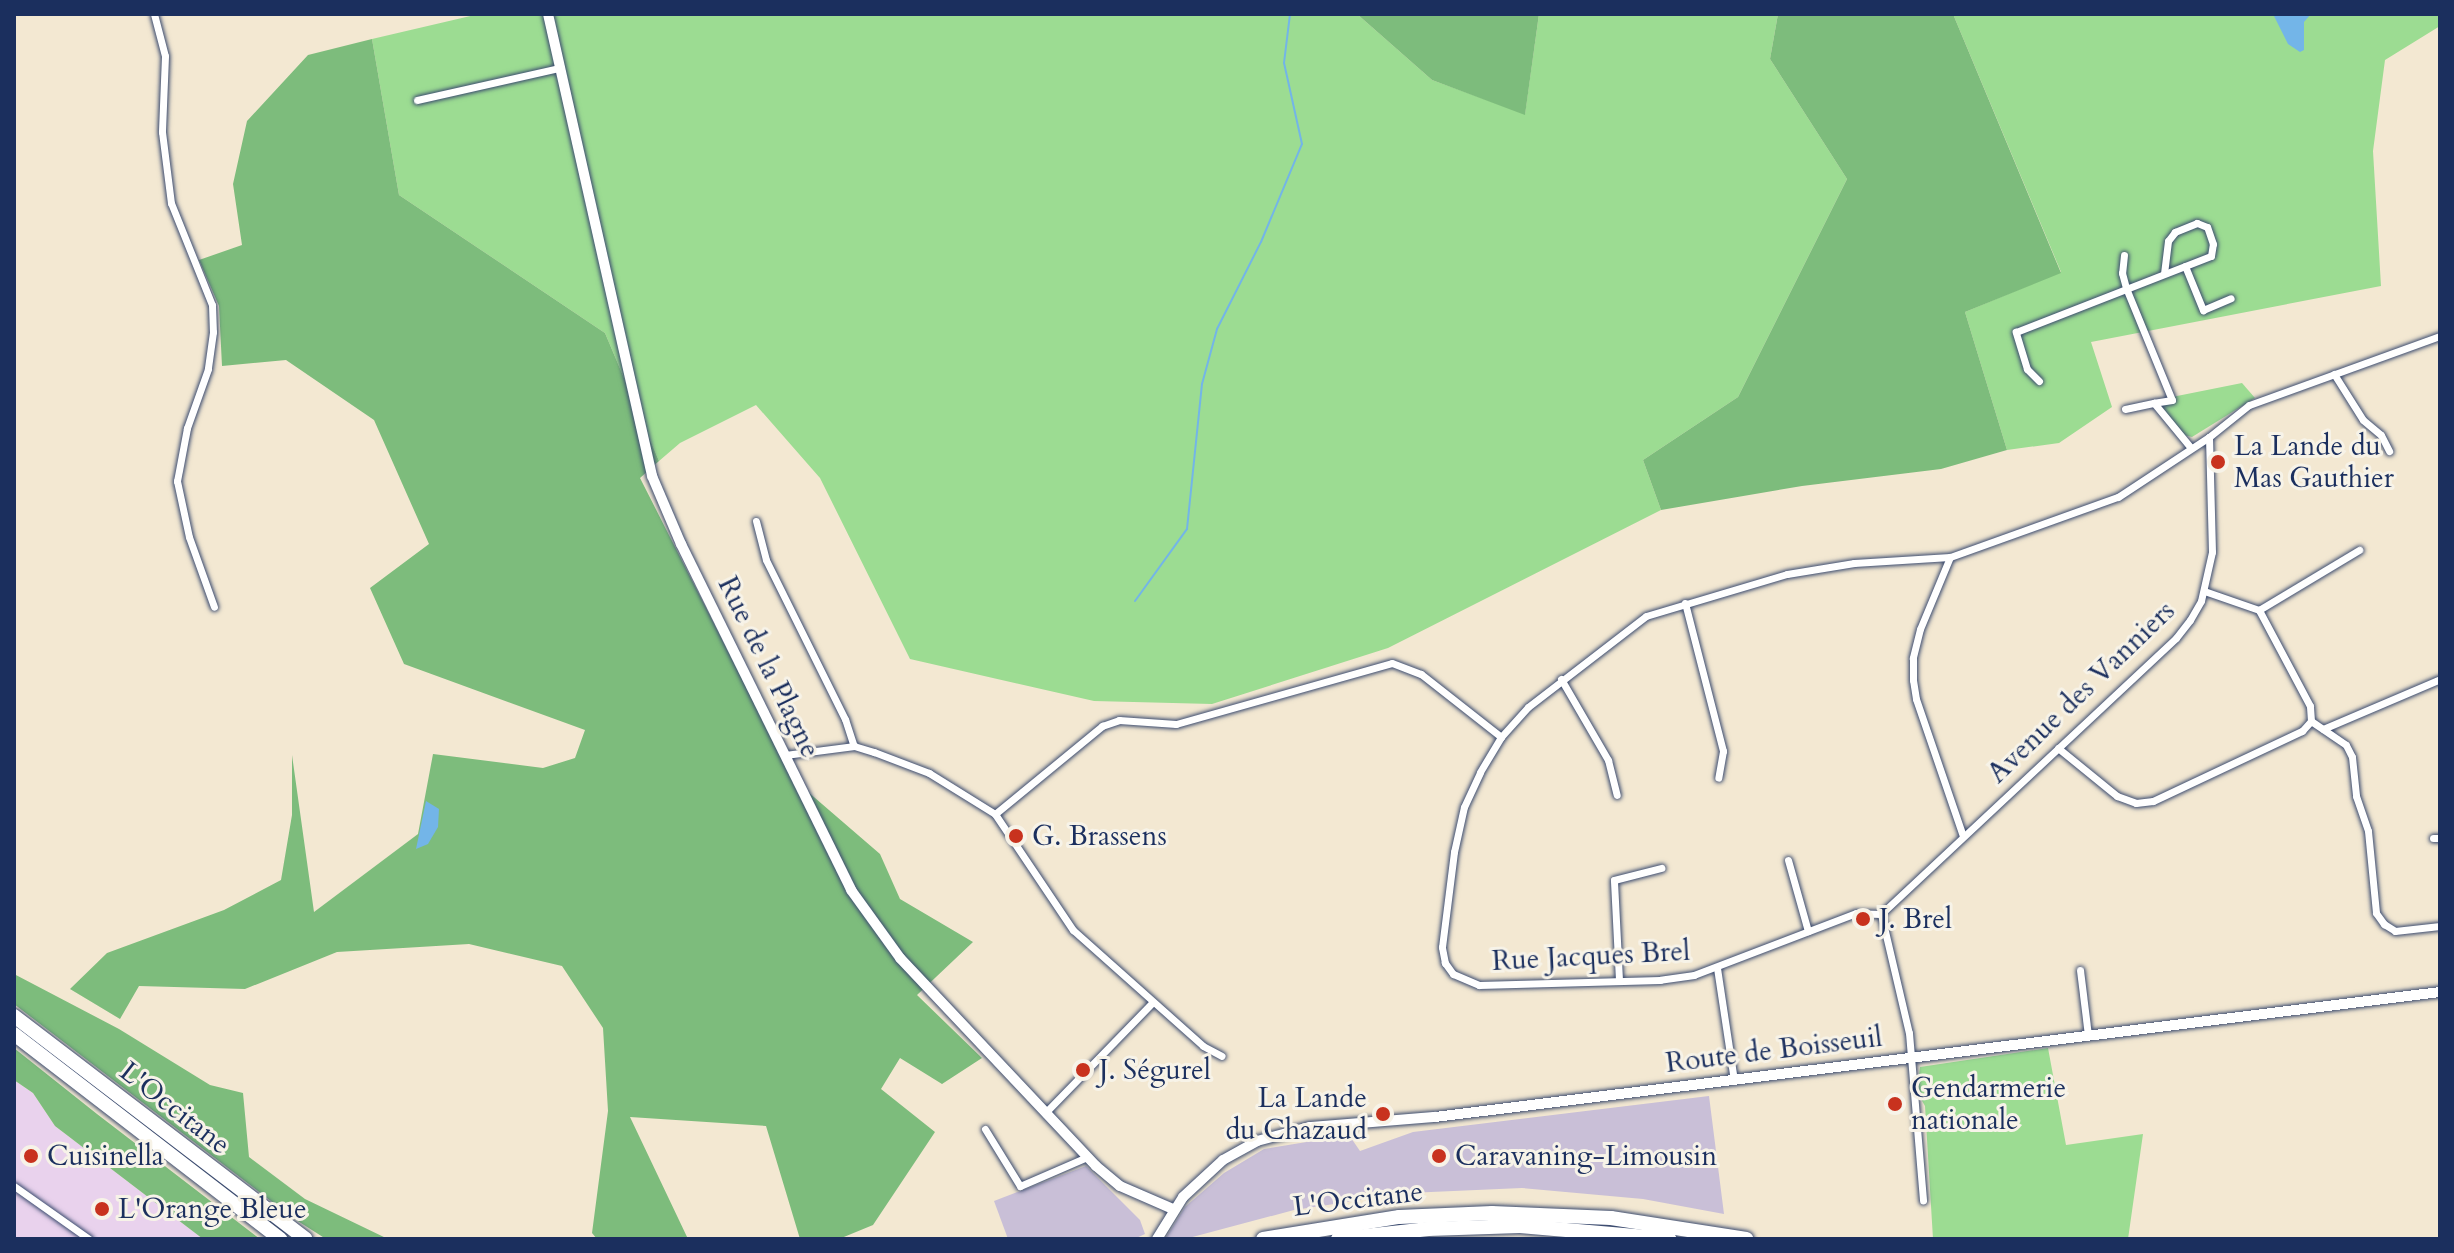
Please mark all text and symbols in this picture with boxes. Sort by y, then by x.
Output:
place label: La Lande du Mas Gauthier [2234,429,2394,495]
marker: La Lande du Mas Gauthier [2209,453,2227,471]
street label: Rue de la Plagne [711,571,827,763]
street label: Avenue des Vanniers [1980,594,2182,790]
place label: G. Brassens [1032,819,1167,853]
marker: G. Brassens [1007,827,1025,845]
place label: J. Brel [1879,902,1952,936]
marker: J. Brel [1854,910,1872,928]
street label: Rue Jacques Brel [1491,934,1691,978]
street label: Route de Boisseuil [1664,1020,1884,1080]
place label: J. Ségurel [1099,1053,1211,1087]
street label: L'Occitane [113,1055,237,1161]
marker: J. Ségurel [1074,1061,1092,1079]
place label: Gendarmerie nationale [1911,1071,2066,1137]
place label: La Lande du Chazaud [1225,1081,1367,1147]
marker: Gendarmerie nationale [1886,1095,1904,1113]
marker: La Lande du Chazaud [1374,1105,1392,1123]
place label: Cuisinella [47,1139,164,1173]
place label: Caravaning-Limousin [1455,1139,1717,1173]
marker: Cuisinella [22,1147,40,1165]
marker: Caravaning-Limousin [1430,1147,1448,1165]
street label: L'Occitane [1291,1174,1425,1224]
place label: L'Orange Bleue [118,1192,307,1226]
marker: L'Orange Bleue [93,1200,111,1218]

